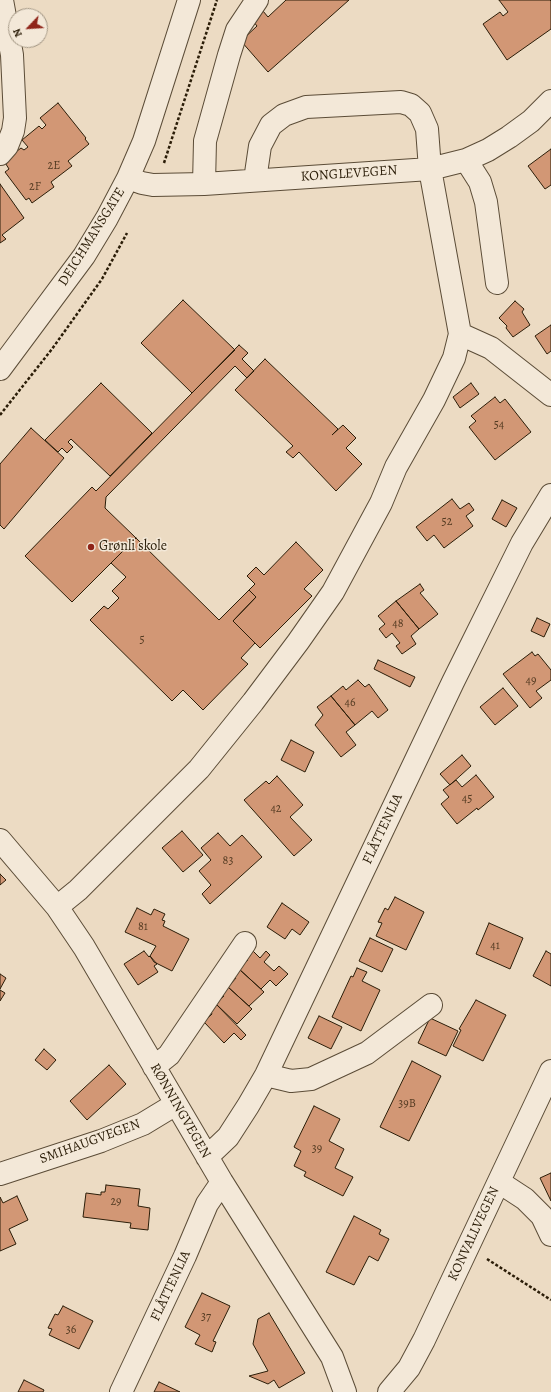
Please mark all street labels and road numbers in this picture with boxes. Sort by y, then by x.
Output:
street label: KONGLEVEGEN [300,162,398,186]
street label: DEICHMANSGATE [55,185,129,289]
street label: FLÅTTENLIA [359,791,407,867]
street label: RØNNINGVEGEN [146,1061,214,1161]
street label: SMIHAUGVEGEN [37,1116,143,1168]
street label: KONVALLVEGEN [445,1184,503,1284]
street label: FLÅTTENLIA [147,1248,195,1324]

